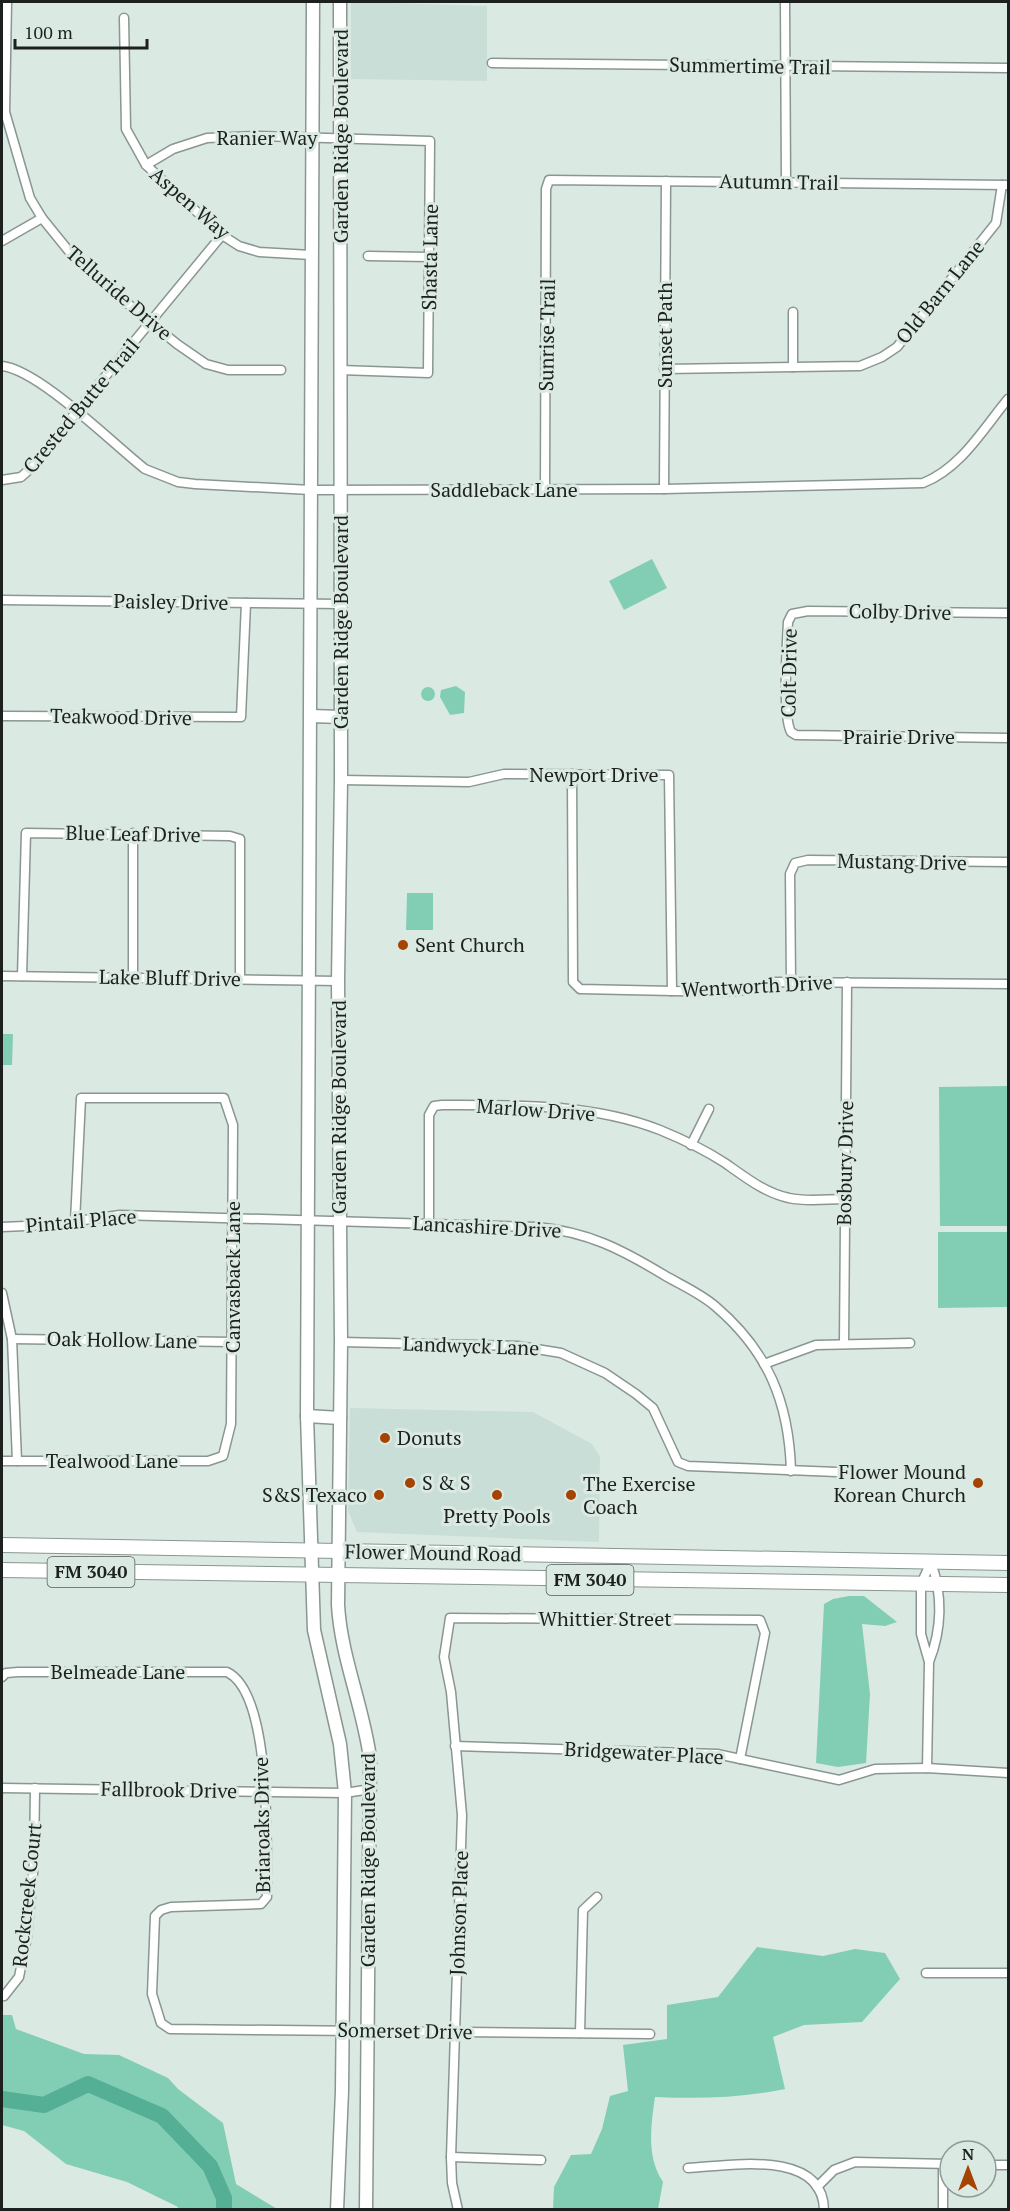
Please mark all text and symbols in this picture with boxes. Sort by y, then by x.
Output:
scale bar [15,12,147,50]
text: 100 m [24,20,73,44]
street label: Garden Ridge Boulevard [327,29,354,243]
street label: Summertime Trail [669,51,831,80]
street label: Ranier Way [217,124,318,151]
street label: Aspen Way [144,160,237,246]
street label: Autumn Trail [719,167,839,196]
street label: Shasta Lane [415,203,444,311]
street label: Old Barn Lane [889,234,990,349]
street label: Telluride Drive [61,239,178,346]
street label: Sunrise Trail [532,278,561,392]
street label: Sunset Path [651,282,678,388]
street label: Crested Butte Trail [16,333,145,479]
street label: Saddleback Lane [430,476,578,503]
street label: Garden Ridge Boulevard [327,515,354,729]
street label: Paisley Drive [113,587,229,616]
street label: Colby Drive [848,597,952,626]
street label: Colt Drive [774,628,803,718]
street label: Teakwood Drive [50,702,192,731]
street label: Prairie Drive [843,723,955,750]
street label: Newport Drive [529,761,659,788]
street label: Blue Leaf Drive [65,819,201,848]
street label: Mustang Drive [837,847,967,876]
place label: Sent Church [415,931,525,958]
marker: Sent Church [396,938,410,952]
street label: Lake Bluff Drive [99,963,241,992]
street label: Wentworth Drive [681,968,833,1003]
street label: Garden Ridge Boulevard [325,1000,352,1214]
street label: Marlow Drive [476,1092,596,1127]
street label: Bosbury Drive [830,1100,859,1226]
street label: Canvasback Lane [219,1201,246,1353]
street label: Pintail Place [24,1202,138,1239]
street label: Lancashire Drive [412,1209,562,1244]
street label: Oak Hollow Lane [46,1325,198,1354]
street label: Landwyck Lane [402,1330,540,1361]
place label: Donuts [397,1424,462,1451]
marker: Donuts [378,1431,392,1445]
street label: Tealwood Lane [46,1447,178,1474]
place label: Flower Mound Korean Church [834,1458,966,1508]
place label: S & S [422,1469,471,1496]
place label: The Exercise Coach [583,1470,696,1520]
marker: S & S [403,1476,417,1490]
marker: Flower Mound Korean Church [971,1476,985,1490]
place label: S&S Texaco [262,1481,367,1508]
marker: S&S Texaco [372,1488,386,1502]
marker: Pretty Pools [490,1488,504,1502]
marker: The Exercise Coach [564,1488,578,1502]
place label: Pretty Pools [443,1502,551,1529]
street label: Flower Mound Road [344,1537,522,1568]
road number: FM 3040 [48,1557,134,1587]
road number: FM 3040 [546,1565,634,1595]
street label: Whittier Street [538,1605,672,1632]
street label: Belmeade Lane [51,1658,185,1685]
street label: Bridgewater Place [564,1735,724,1770]
street label: Garden Ridge Boulevard [354,1753,381,1967]
street label: Briaroaks Drive [247,1757,276,1893]
street label: Fallbrook Drive [100,1775,238,1804]
street label: Rockcreek Court [5,1821,48,1969]
street label: Johnson Place [443,1850,474,1976]
street label: Somerset Drive [337,2016,473,2045]
north arrow [938,2139,998,2199]
text: N [962,2143,974,2165]

